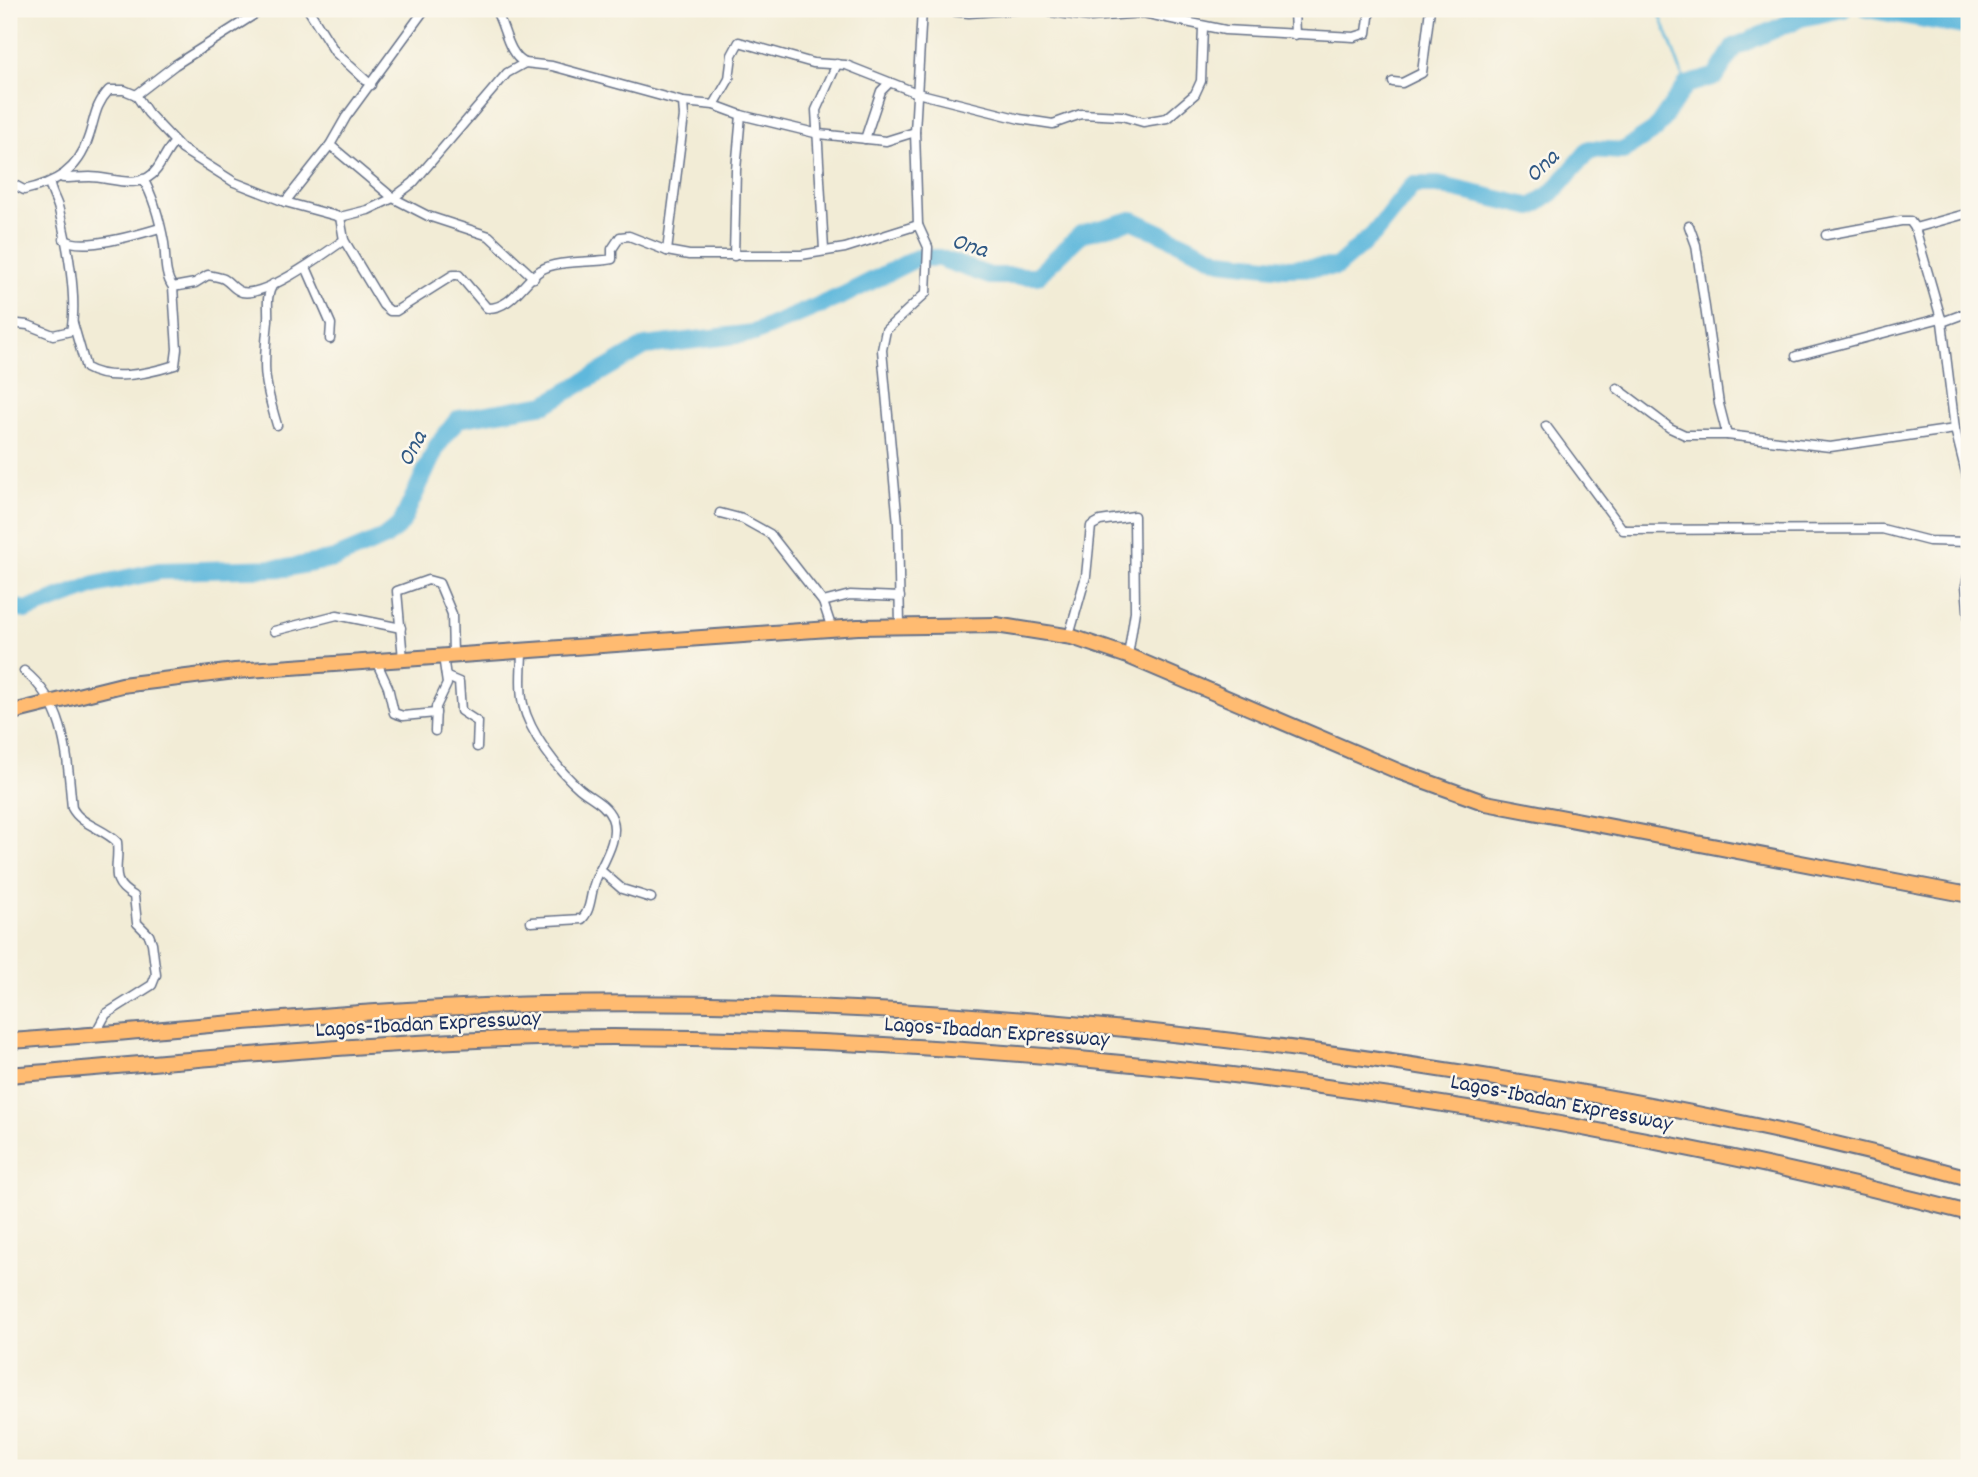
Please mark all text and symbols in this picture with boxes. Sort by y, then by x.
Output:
water label: Ona [1518,141,1569,192]
water label: Ona [947,225,993,269]
water label: Ona [390,424,438,473]
street label: Lagos-Ibadan Expressway [315,1003,543,1048]
street label: Lagos-Ibadan Expressway [883,1009,1111,1058]
street label: Lagos-Ibadan Expressway [1447,1067,1676,1142]

